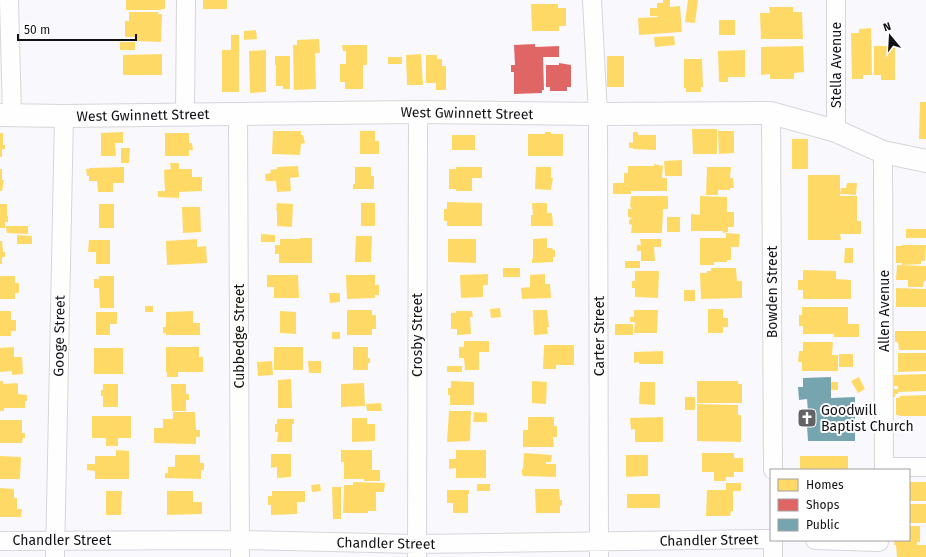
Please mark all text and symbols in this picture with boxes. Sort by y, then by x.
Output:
scale bar [18,16,136,42]
north arrow [870,16,910,56]
text: N [882,20,893,34]
street label: Stella Avenue [828,22,845,108]
text: 50 m [24,23,50,37]
street label: West Gwinnett Street [400,104,535,123]
street label: West Gwinnett Street [76,106,211,125]
street label: Bowden Street [764,245,781,338]
street label: Allen Avenue [876,270,893,352]
street label: Cubbedge Street [231,283,248,388]
street label: Crosby Street [409,292,426,377]
street label: Googe Street [50,294,69,377]
street label: Carter Street [591,295,608,376]
place label: Goodwill Baptist Church [821,402,914,435]
church icon: Goodwill Baptist Church [796,407,818,429]
legend [770,469,910,541]
text: Homes [806,478,844,492]
text: Shops [806,498,840,512]
text: Public [806,518,840,532]
street label: Chandler Street [659,531,760,550]
street label: Chandler Street [13,532,112,549]
street label: Chandler Street [336,534,437,553]

